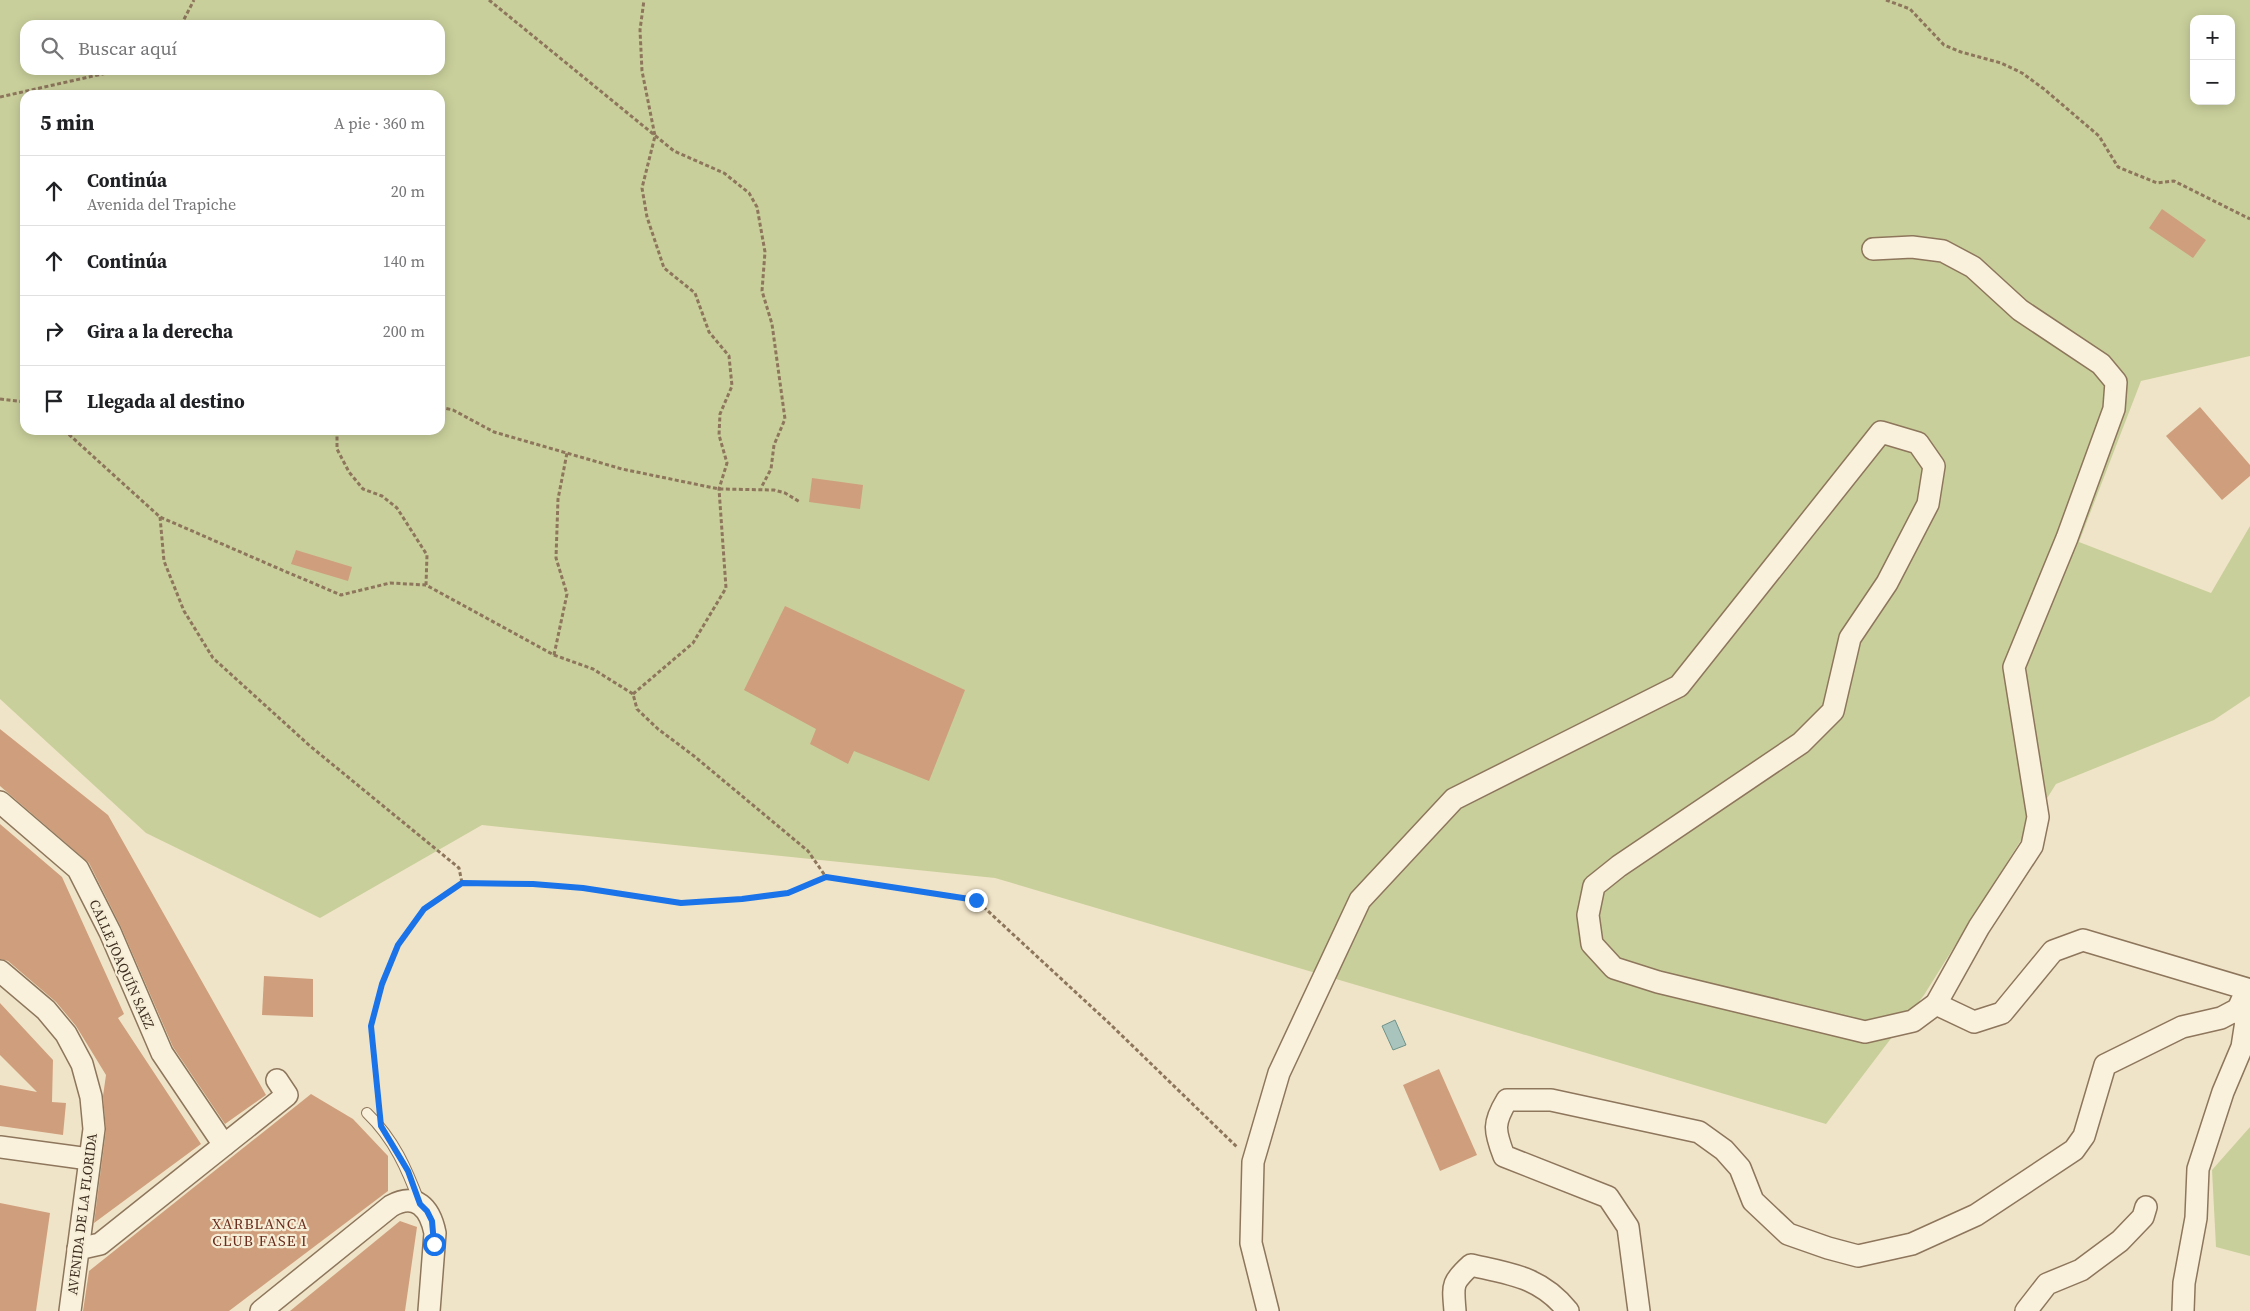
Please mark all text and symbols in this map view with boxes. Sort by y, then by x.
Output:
map controls [2190,15,2235,105]
button: + [2190,15,2235,60]
search box [20,20,445,75]
icon: search [38,34,66,62]
text: Buscar aquí [78,35,177,61]
button: − [2190,60,2235,105]
text: 5 min [40,108,95,137]
text: A pie · 360 m [334,112,425,134]
text: Continúa [87,167,167,193]
icon: ahead [40,177,68,205]
text: 20 m [391,180,425,202]
text: Avenida del Trapiche [87,193,236,215]
icon: ahead [40,247,68,275]
text: Continúa [87,248,167,274]
text: 140 m [383,250,425,272]
icon: right [40,317,68,345]
text: Gira a la derecha [87,318,233,344]
text: 200 m [383,320,425,342]
icon: arrive [40,387,68,415]
text: Llegada al destino [87,388,245,414]
route end [965,889,988,912]
street label: CALLE JOAQUÍN SAEZ [84,896,160,1032]
street label: AVENIDA DE LA FLORIDA [62,1131,102,1296]
district label: XARBLANCA CLUB FASE I [212,1213,308,1251]
route start [423,1233,446,1256]

